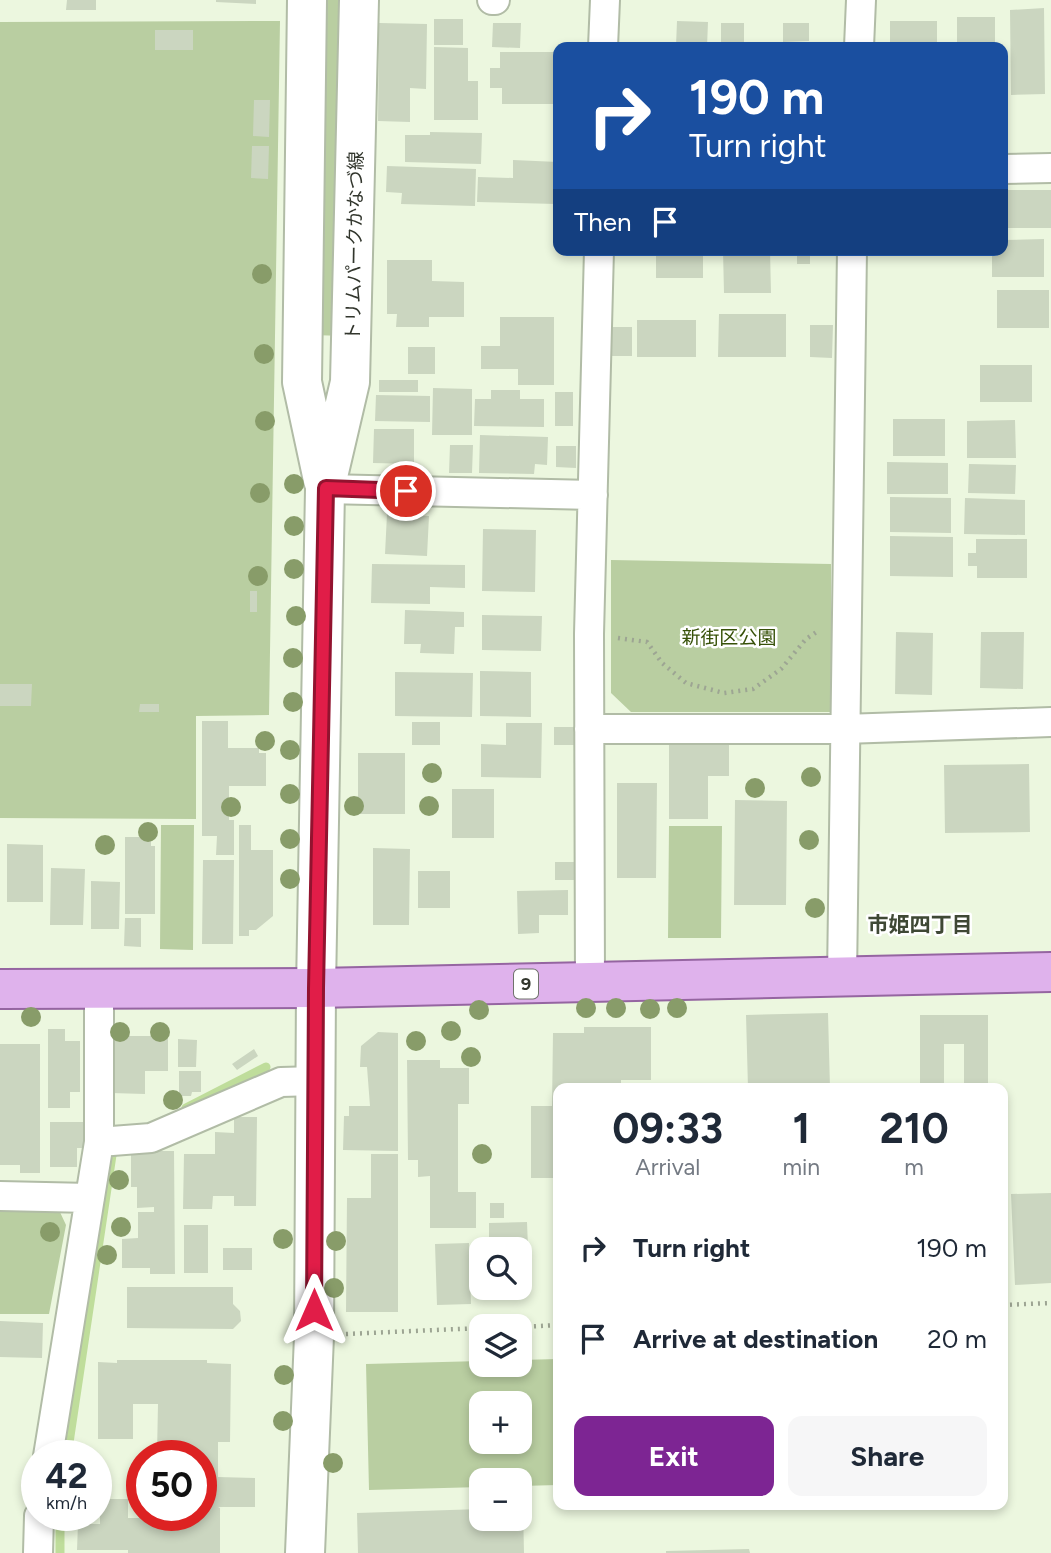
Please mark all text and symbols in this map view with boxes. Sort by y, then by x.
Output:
text: 190 m [689,67,824,126]
icon: right [574,70,665,161]
text: Turn right [689,127,827,165]
street label: トリムパークかなづ線 [341,151,368,341]
icon: arrive [646,203,684,241]
text: Then [574,206,632,238]
pin [376,461,436,521]
icon: arrive [387,472,425,510]
park label: 新街区公園 [681,626,777,649]
district label: 市姫四丁目 [868,912,973,937]
road number: 9 [514,970,538,999]
text: 09:33 [612,1103,723,1154]
text: 1 [792,1103,810,1154]
text: 210 [879,1103,949,1154]
text: Arrival [635,1153,700,1181]
text: min [782,1153,820,1181]
text: m [904,1153,924,1181]
icon: right [574,1229,612,1267]
text: Turn right [633,1232,750,1264]
text: 190 m [916,1232,987,1264]
map controls [469,1237,532,1531]
button: search [469,1237,532,1300]
position arrow [277,1273,351,1347]
button: layers [469,1314,532,1377]
icon: arrive [574,1320,612,1358]
text: Arrive at destination [633,1323,878,1355]
text: 20 m [927,1323,987,1355]
button: + [469,1391,532,1454]
button: Exit [574,1416,774,1496]
button: Share [788,1416,987,1496]
speed limit sign: 50 [126,1440,217,1531]
text: 42 [45,1455,88,1497]
button: − [469,1468,532,1531]
text: km/h [46,1492,87,1514]

